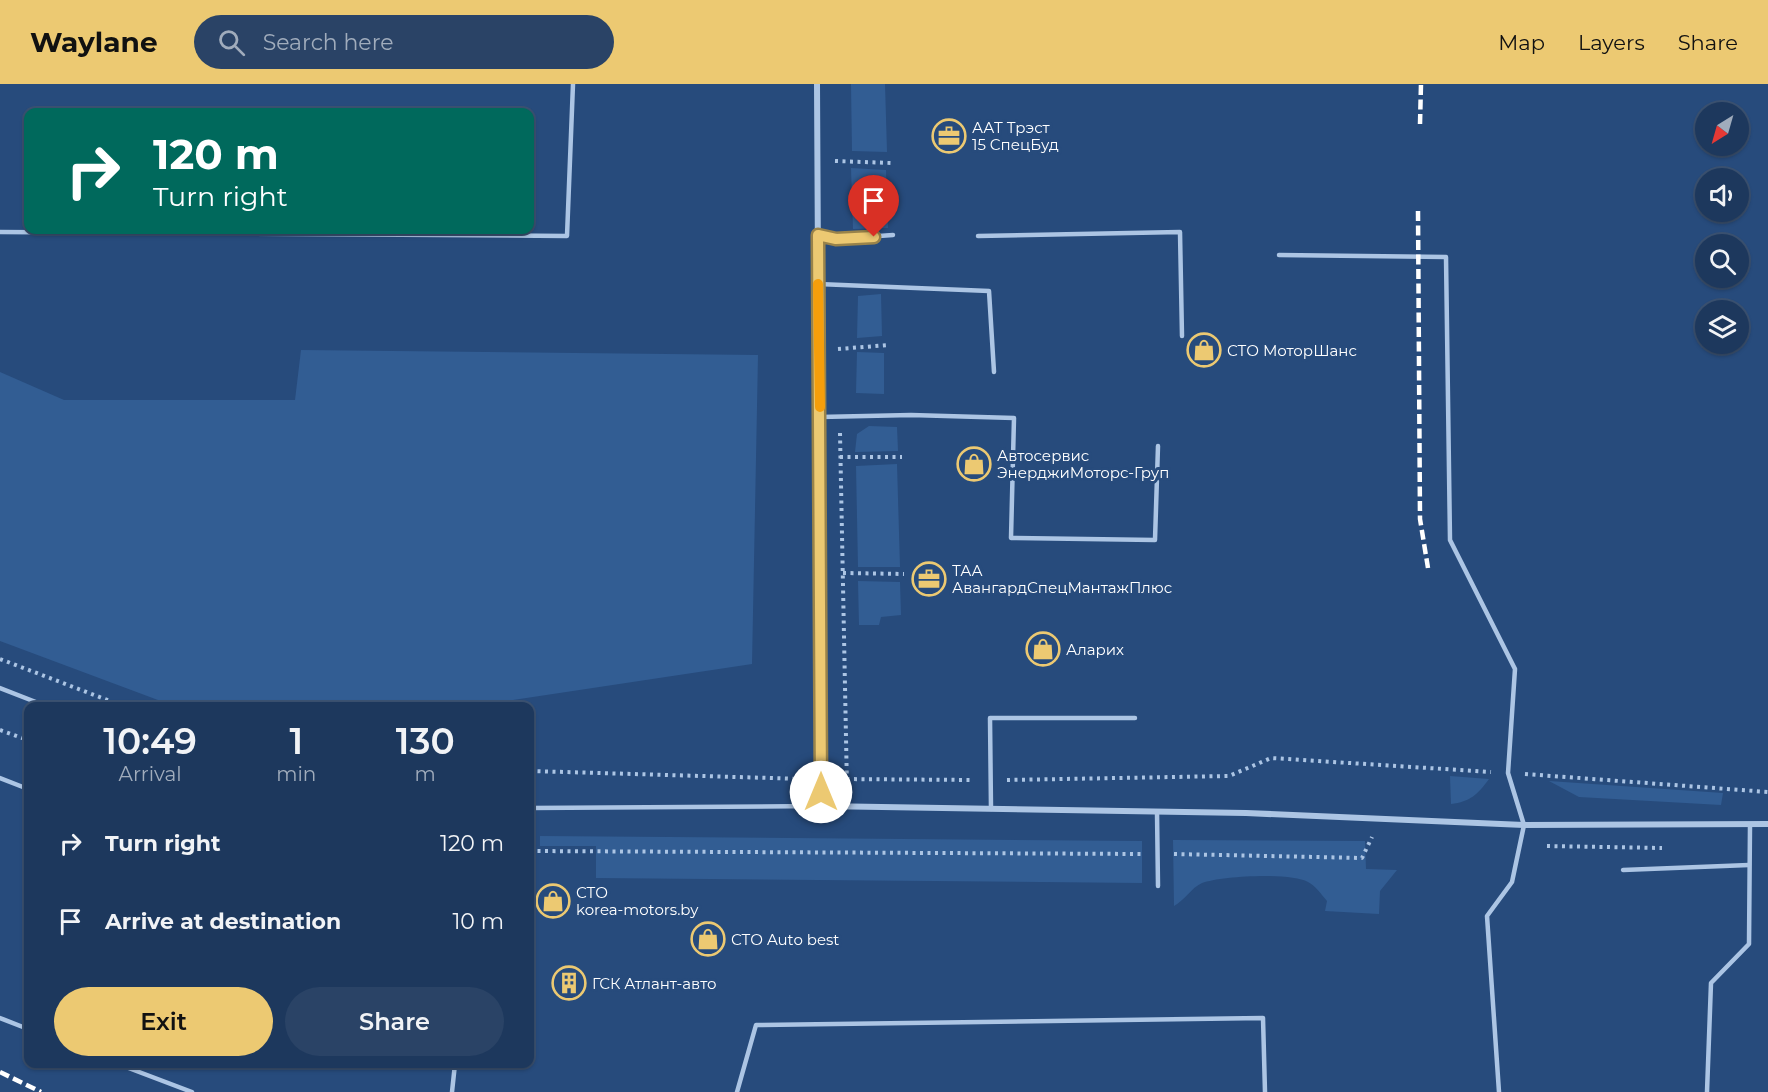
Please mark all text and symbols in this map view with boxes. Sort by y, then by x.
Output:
search box [194,15,614,69]
text: Waylane [30,25,158,59]
icon: search [215,26,248,59]
text: Search here [263,29,393,56]
text: Map [1498,30,1545,55]
text: Layers [1578,30,1645,55]
text: Share [1678,30,1738,55]
north arrow [1695,102,1749,156]
map controls [1695,102,1749,354]
office icon: ААТ Трэст 15 СпецБуд [931,118,967,154]
place label: ААТ Трэст 15 СпецБуд [972,118,1059,154]
text: 120 m [153,128,279,180]
icon: right [54,132,132,210]
button: sound [1695,168,1749,222]
pin [848,175,899,237]
text: Turn right [153,180,288,213]
icon: arrive [857,184,890,217]
button: search [1695,234,1749,288]
button: layers [1695,300,1749,354]
shop icon: СТО МоторШанс [1186,332,1222,368]
place label: СТО МоторШанс [1227,341,1357,360]
shop icon: Автосервис ЭнерджиМоторс-Груп [956,446,992,482]
place label: Автосервис ЭнерджиМоторс-Груп [997,446,1169,482]
office icon: ТАА АвангардСпецМантажПлюс [911,561,947,597]
place label: ТАА АвангардСпецМантажПлюс [952,561,1172,597]
shop icon: Аларих [1025,631,1061,667]
place label: Аларих [1066,640,1124,659]
text: 10:49 [103,719,197,763]
text: 1 [289,719,303,763]
text: 130 [396,719,455,763]
position arrow [789,760,853,824]
text: Arrival [119,762,182,786]
text: min [276,762,316,786]
text: m [415,762,436,786]
icon: right [54,827,87,860]
text: Turn right [105,830,220,857]
text: 120 m [440,830,504,857]
shop icon: СТО korea-motors.by [535,883,571,919]
place label: СТО korea-motors.by [576,883,699,919]
icon: arrive [54,905,87,938]
text: Arrive at destination [105,908,341,935]
text: 10 m [452,908,504,935]
shop icon: СТО Auto best [690,921,726,957]
place label: СТО Auto best [731,930,839,949]
building icon: ГСК Атлант-авто [551,965,587,1001]
place label: ГСК Атлант-авто [592,974,716,993]
button: Exit [54,987,273,1056]
button: Share [285,987,504,1056]

